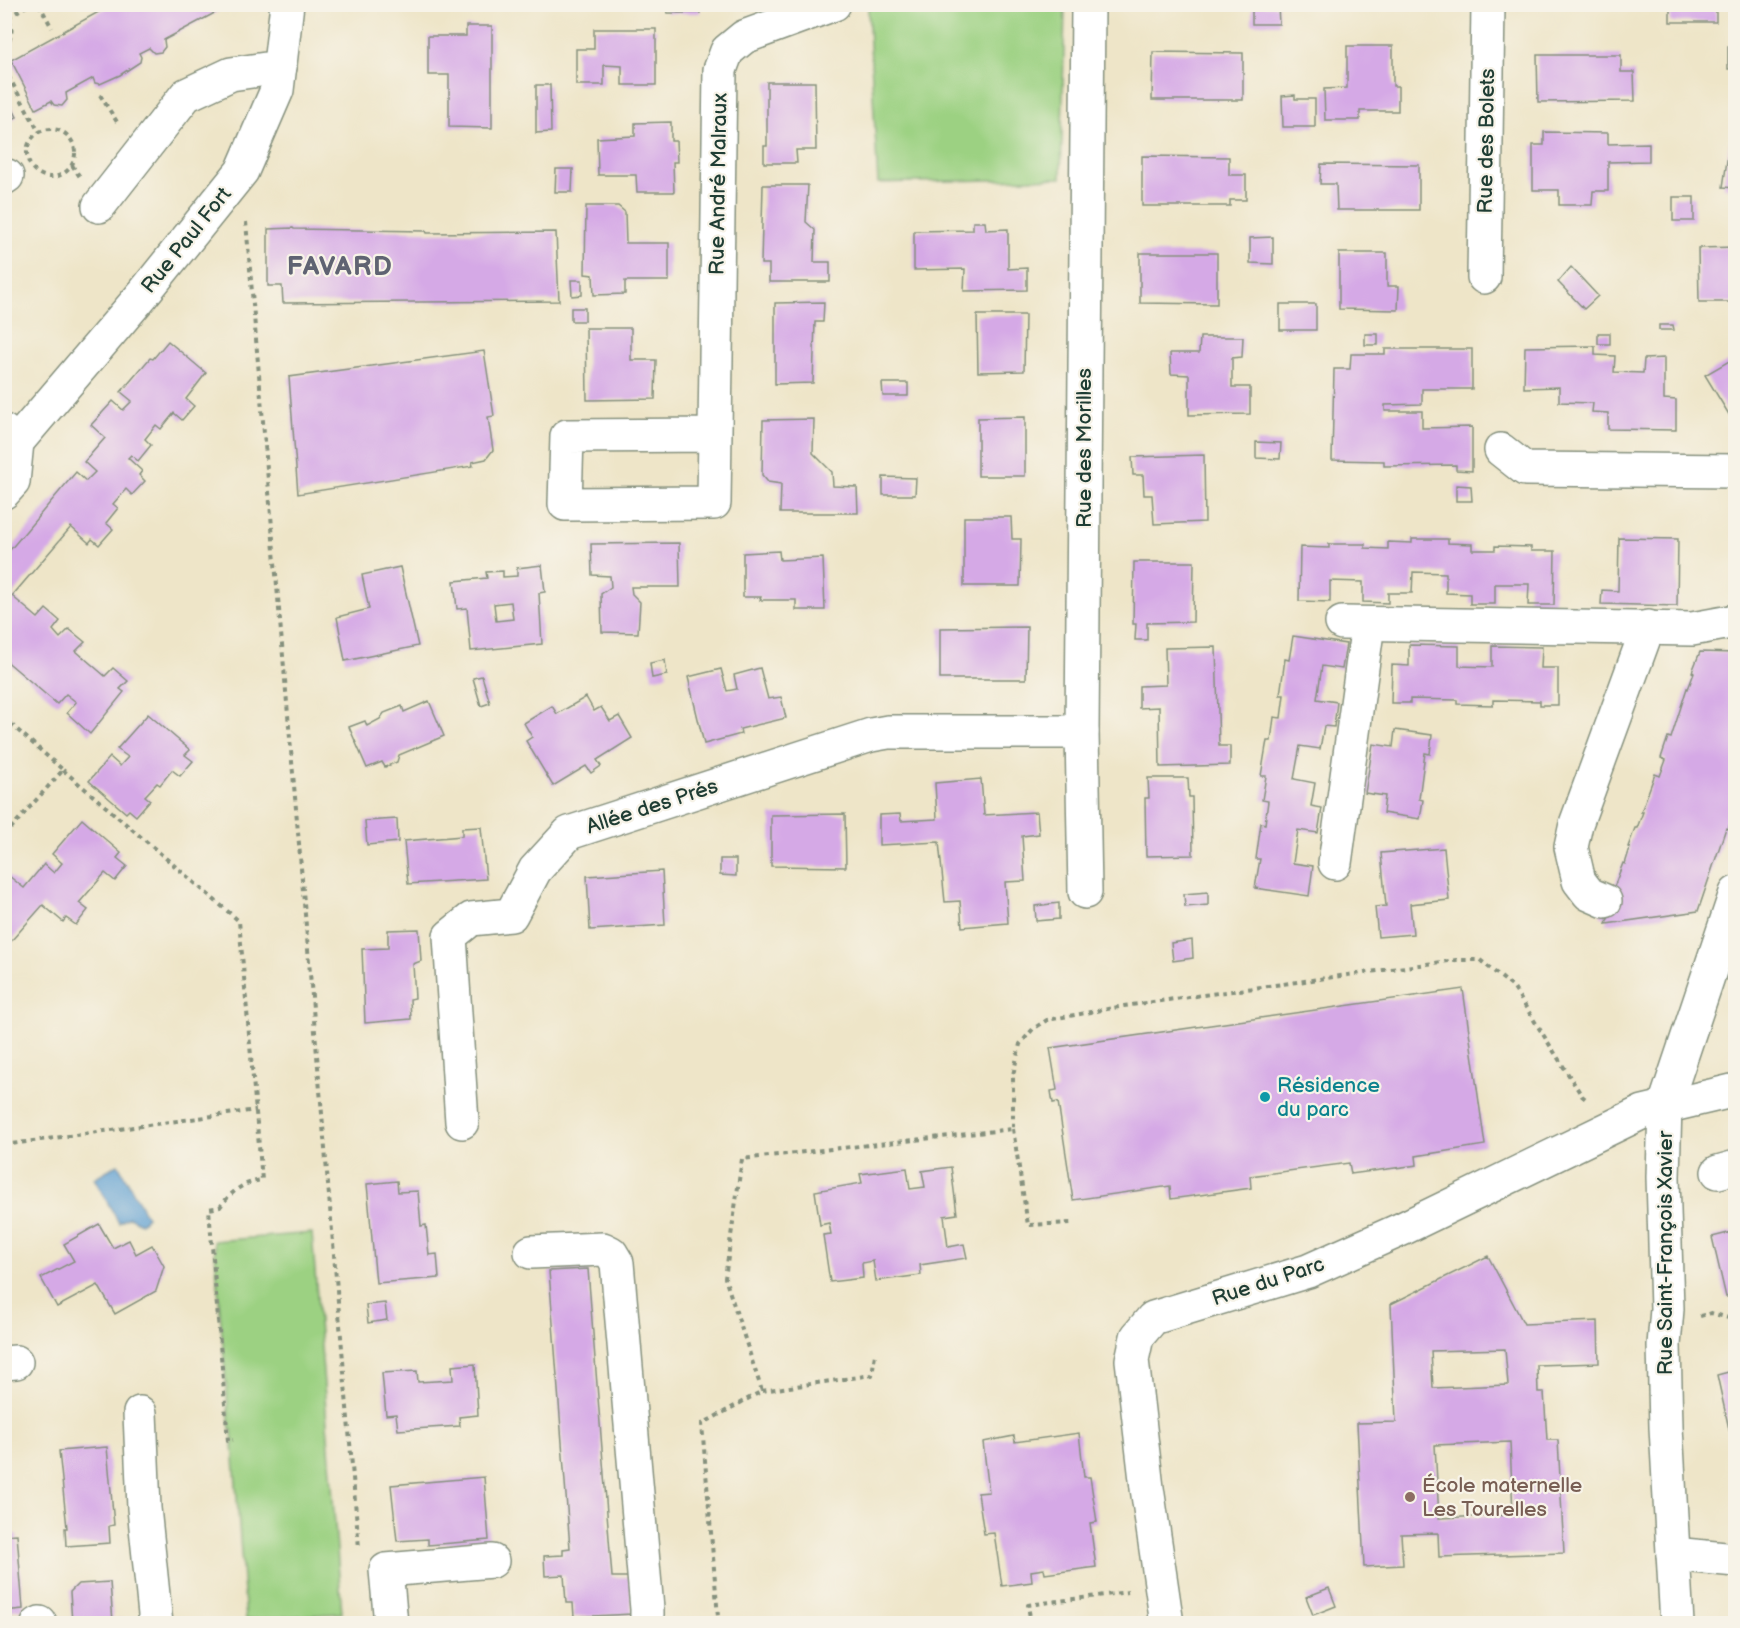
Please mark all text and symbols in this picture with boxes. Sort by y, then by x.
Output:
street label: Rue des Bolets [1473,68,1500,214]
street label: Rue André Malraux [704,93,733,275]
street label: Rue Paul Fort [136,182,237,298]
district label: FAVARD [287,251,393,283]
street label: Rue des Morilles [1072,368,1097,528]
street label: Allée des Prés [583,773,721,839]
place label: Résidence du parc [1277,1073,1380,1122]
marker: Résidence du parc [1258,1090,1272,1104]
street label: Rue Saint-François Xavier [1653,1130,1678,1375]
street label: Rue du Parc [1209,1252,1328,1311]
place label: École maternelle Les Tourelles [1422,1473,1582,1522]
marker: École maternelle Les Tourelles [1403,1490,1417,1504]

